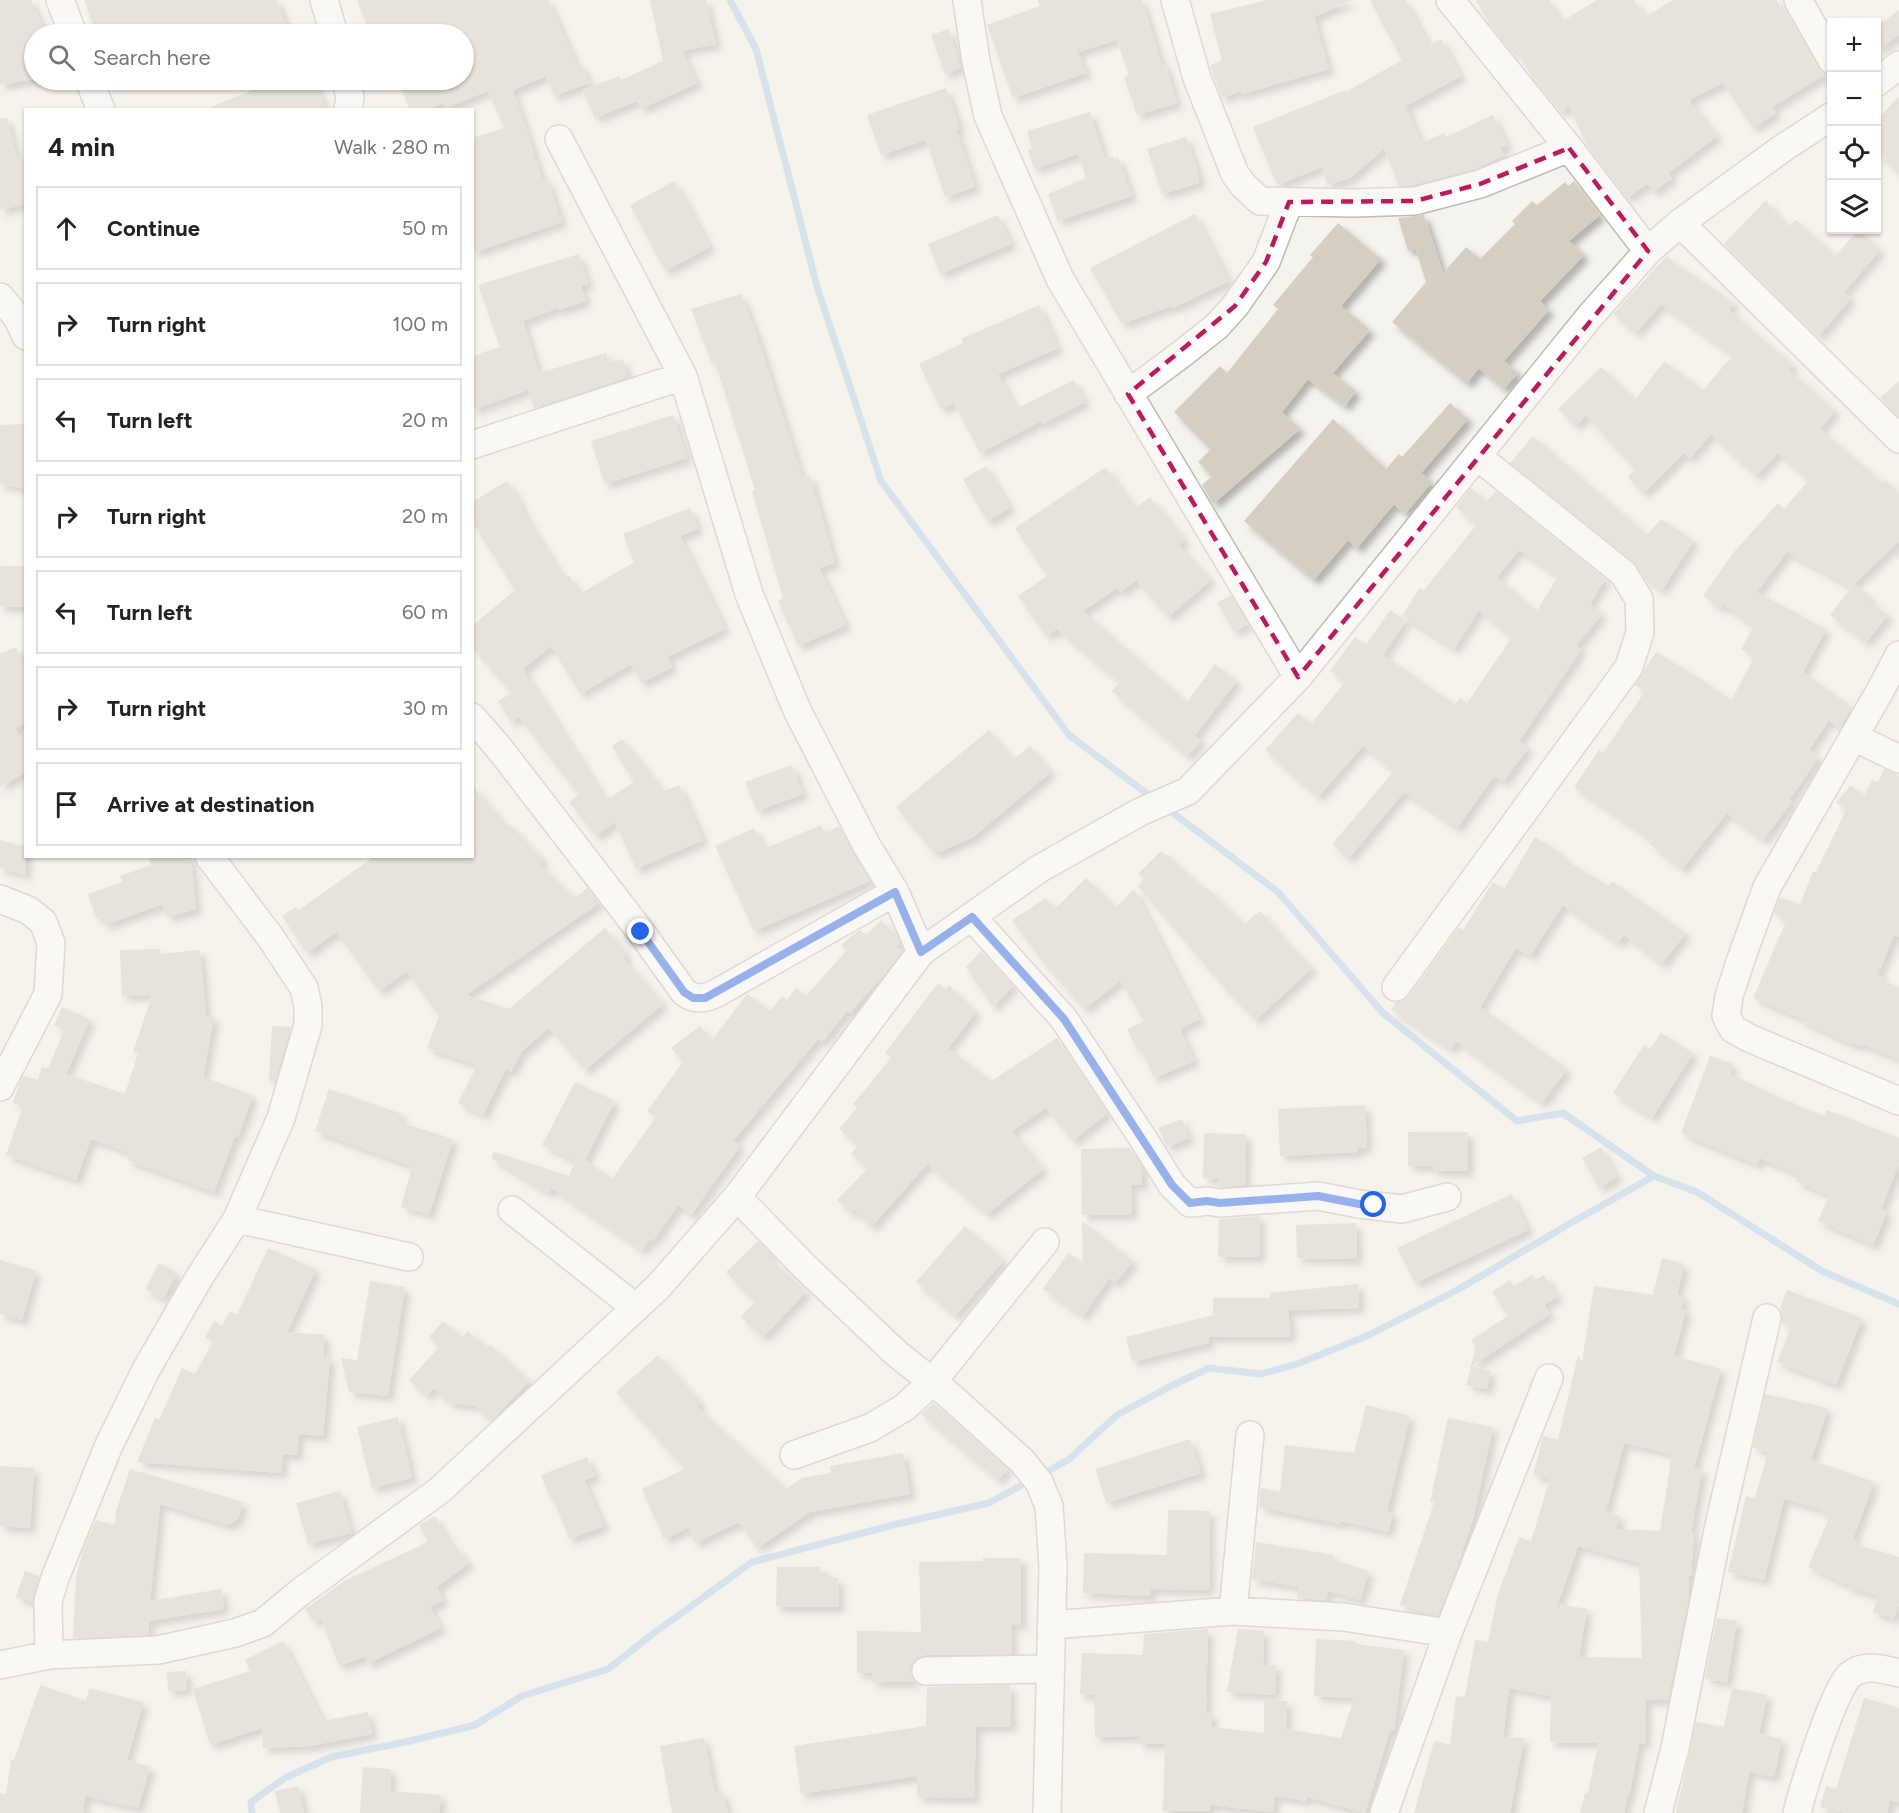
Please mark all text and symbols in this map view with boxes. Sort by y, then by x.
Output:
map controls [1827,18,1881,234]
button: + [1827,18,1881,72]
search box [24,24,474,90]
icon: search [45,41,78,74]
text: Search here [93,44,211,71]
button: − [1827,72,1881,126]
button: locate [1827,126,1881,180]
text: 4 min [48,131,115,163]
text: Walk · 280 m [334,135,450,159]
button: layers [1827,180,1881,234]
icon: ahead [50,212,83,245]
text: Continue [107,215,200,242]
text: 50 m [402,216,448,240]
icon: right [50,308,83,341]
text: Turn right [107,311,206,338]
text: 100 m [392,312,448,336]
icon: left [50,404,83,437]
text: Turn left [107,407,193,434]
text: 20 m [402,408,448,432]
icon: right [50,500,83,533]
text: Turn right [107,503,206,530]
text: 20 m [402,504,448,528]
icon: left [50,596,83,629]
text: Turn left [107,599,193,626]
text: 60 m [402,600,448,624]
icon: right [50,692,83,725]
text: Turn right [107,695,206,722]
text: 30 m [402,696,448,720]
icon: arrive [50,788,83,821]
text: Arrive at destination [107,791,315,818]
route end [627,918,653,944]
route start [1360,1191,1386,1217]

